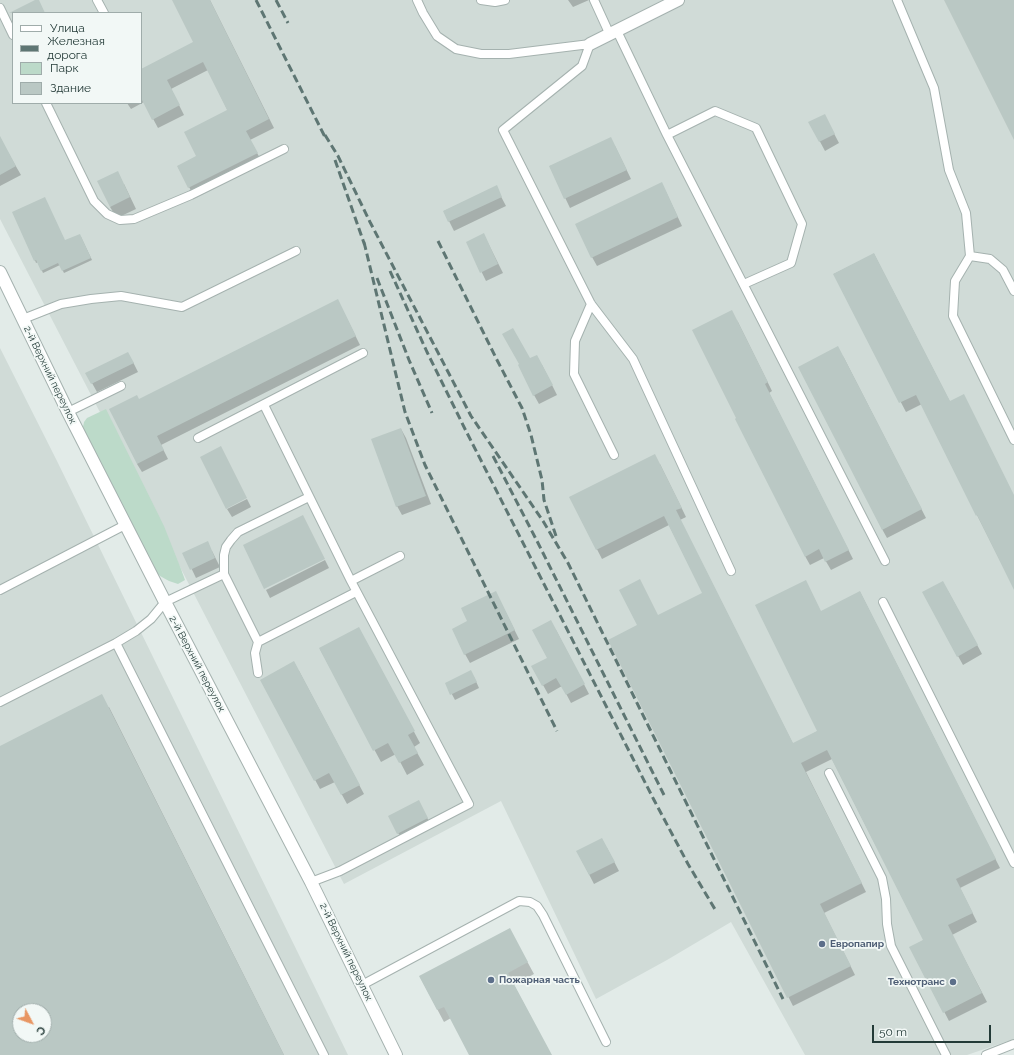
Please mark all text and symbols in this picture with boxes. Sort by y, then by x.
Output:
legend [12,12,142,104]
text: Улица [50,21,85,35]
text: Железная дорога [47,34,105,62]
text: Парк [50,61,79,75]
text: Здание [50,81,91,95]
street label: 2-й Верхний переулок [21,324,79,426]
street label: 2-й Верхний переулок [166,614,228,714]
street label: 2-й Верхний переулок [317,901,375,1003]
place label: Европапир [830,938,884,950]
marker: Европапир [817,939,827,949]
place label: Пожарная часть [499,974,580,986]
marker: Пожарная часть [486,975,496,985]
place label: Технотранс [888,976,945,988]
marker: Технотранс [948,977,958,987]
north arrow [12,1003,52,1043]
scale bar [874,1017,993,1043]
text: С [33,1023,48,1038]
text: 50 m [879,1025,907,1039]

